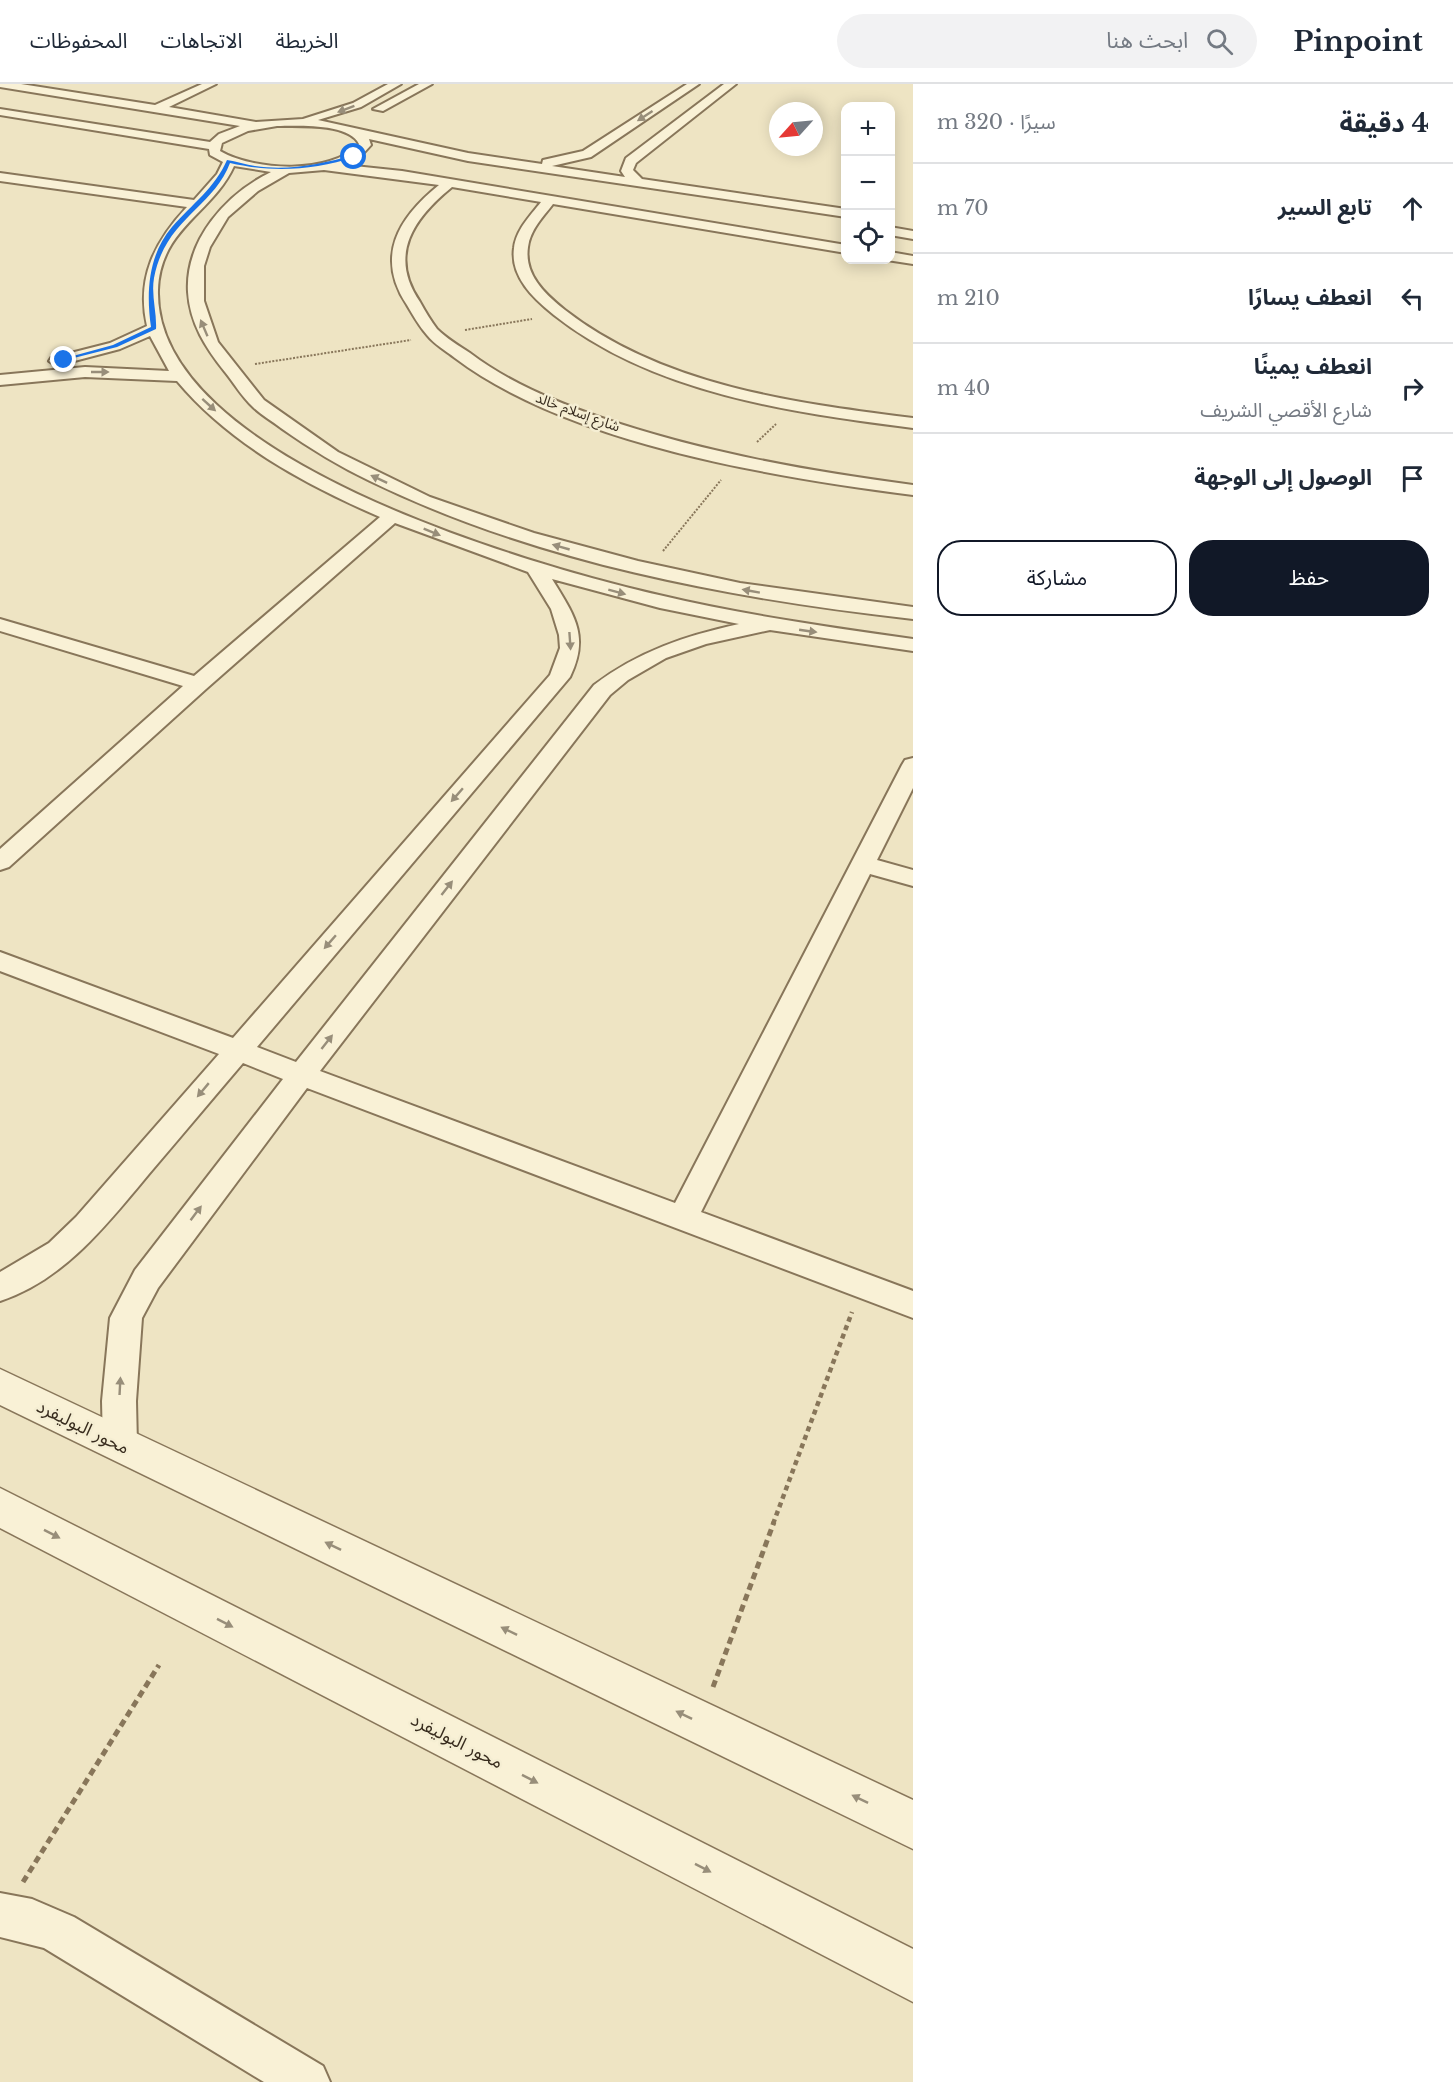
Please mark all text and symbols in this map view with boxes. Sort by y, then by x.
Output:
search box [837,14,1257,68]
text: Pinpoint [1293,24,1423,59]
icon: search [1203,25,1236,58]
text: ابحث هنا [1106,27,1188,54]
text: المحفوظات [30,28,127,54]
text: الاتجاهات [160,28,242,54]
text: الخريطة [275,28,338,54]
north arrow [769,102,823,156]
map controls [841,102,895,264]
button: + [841,102,895,156]
one-way arrow [337,104,355,114]
text: 4 دقيقة [1339,107,1429,139]
one-way arrow [637,110,653,121]
text: سيرًا · 320 m [937,110,1056,134]
route start [340,143,366,169]
button: − [841,156,895,210]
icon: ahead [1396,192,1429,225]
text: تابع السير [1278,194,1372,221]
text: 70 m [937,196,989,220]
button: locate [841,210,895,264]
icon: left [1396,282,1429,315]
text: انعطف يسارًا [1248,284,1372,311]
text: 210 m [937,286,1000,310]
one-way arrow [199,318,209,336]
route end [50,346,76,372]
text: انعطف يمينًا [1254,353,1372,380]
one-way arrow [91,367,110,377]
icon: right [1396,372,1429,405]
text: 40 m [937,376,990,400]
street label: شارع إسلام خالد [533,388,623,437]
one-way arrow [201,398,216,411]
text: شارع الأقصي الشريف [1200,398,1372,422]
icon: arrive [1396,462,1429,495]
text: الوصول إلى الوجهة [1194,464,1372,491]
one-way arrow [370,474,387,483]
one-way arrow [423,527,441,537]
button: مشاركة [937,540,1177,616]
button: حفظ [1189,540,1429,616]
one-way arrow [552,542,570,551]
one-way arrow [741,586,760,595]
one-way arrow [608,588,626,597]
one-way arrow [799,627,818,636]
one-way arrow [566,632,575,651]
one-way arrow [451,787,464,802]
one-way arrow [441,880,454,896]
one-way arrow [324,934,337,949]
one-way arrow [321,1034,333,1049]
one-way arrow [196,1082,209,1098]
one-way arrow [190,1206,202,1221]
one-way arrow [115,1377,124,1396]
street label: محور البوليفرد [33,1395,133,1459]
one-way arrow [43,1528,61,1538]
one-way arrow [324,1542,341,1551]
one-way arrow [217,1618,234,1627]
one-way arrow [500,1626,517,1635]
street label: محور البوليفرد [407,1708,507,1774]
one-way arrow [676,1710,693,1719]
one-way arrow [521,1774,538,1784]
one-way arrow [852,1795,869,1804]
one-way arrow [695,1863,712,1873]

